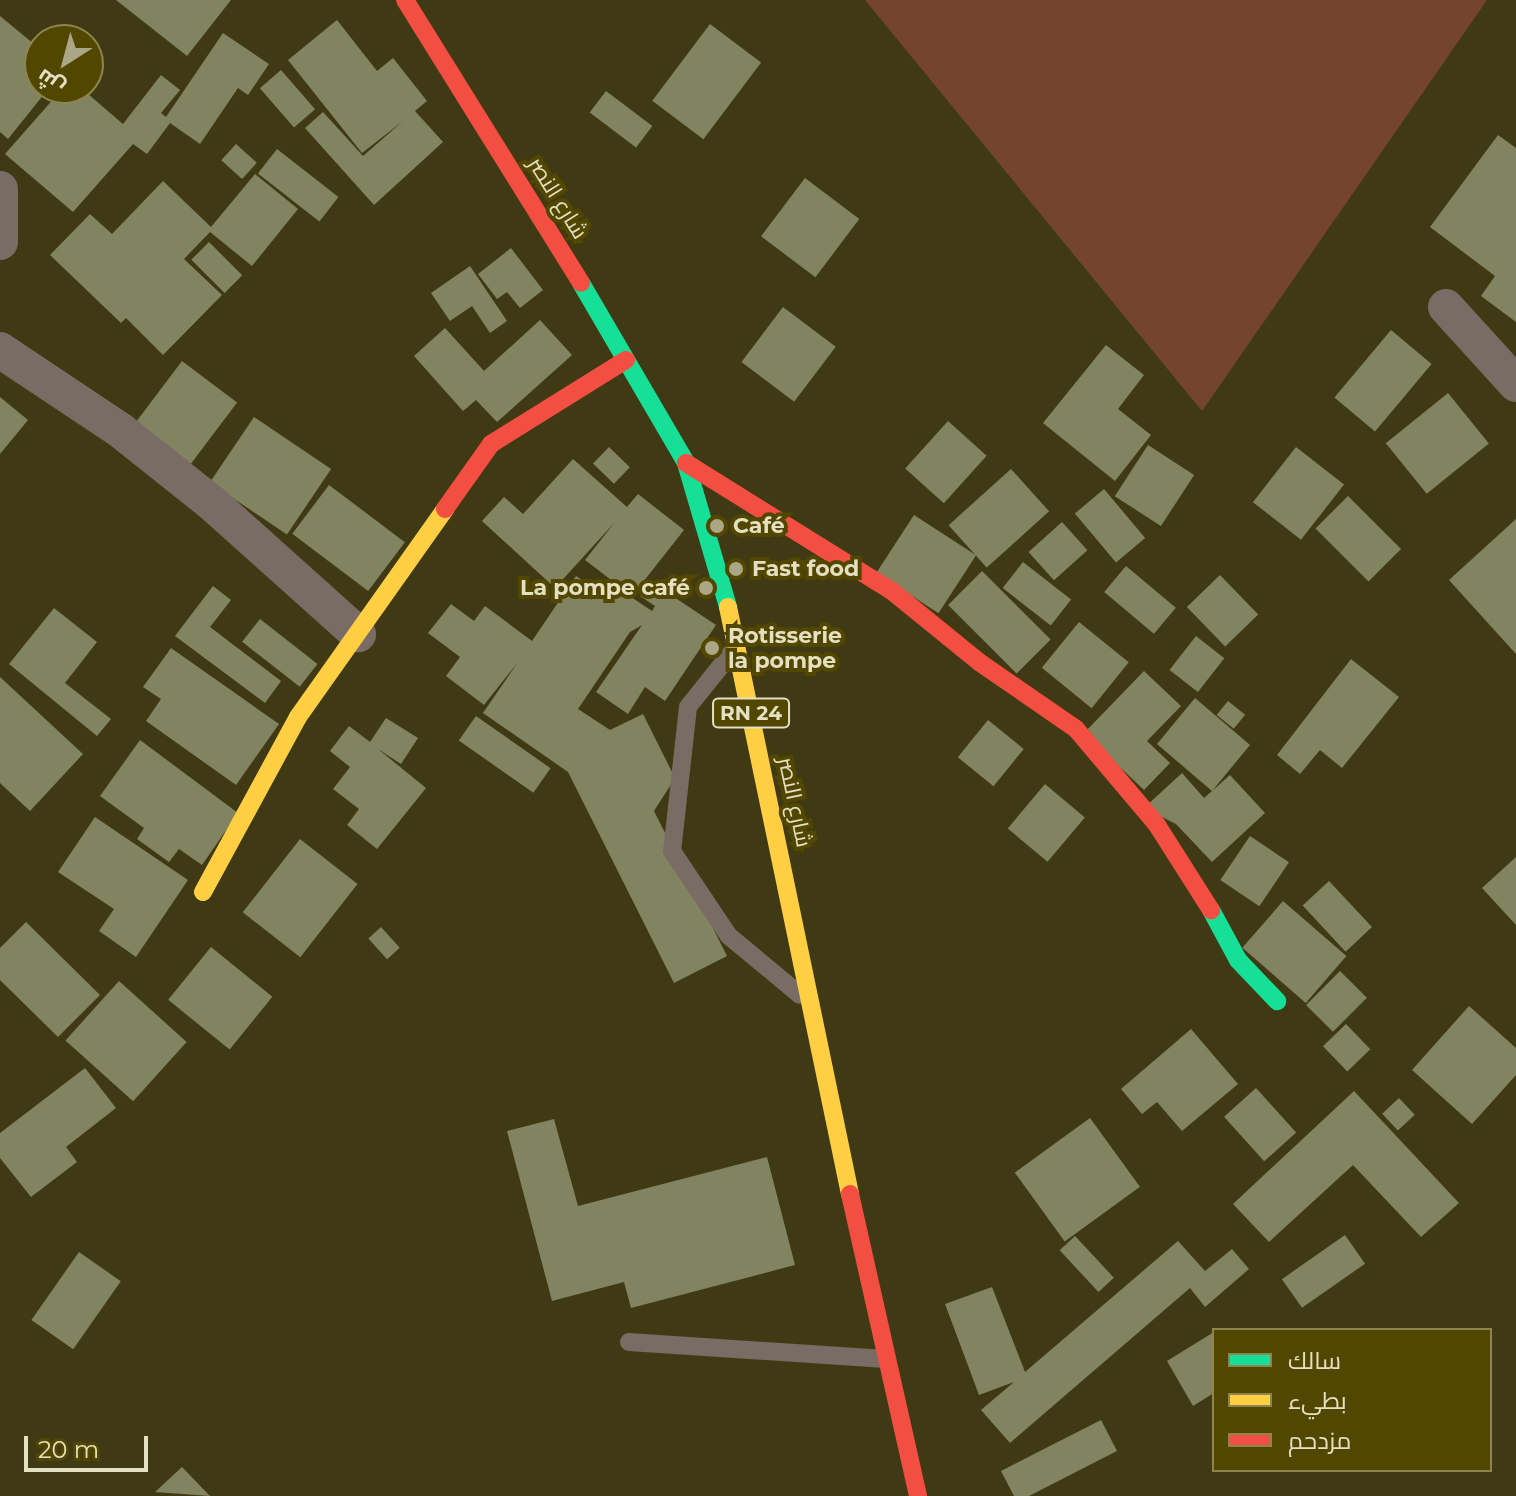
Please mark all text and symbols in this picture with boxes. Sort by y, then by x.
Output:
north arrow [24,24,104,104]
text: ش [31,63,70,101]
street label: شارع النصر [523,152,593,244]
place label: Café [733,513,785,539]
marker: Café [708,517,726,535]
place label: Fast food [752,556,859,582]
marker: Fast food [727,560,745,578]
place label: La pompe café [520,575,690,601]
marker: La pompe café [697,579,715,597]
place label: Rotisserie la pompe [728,622,842,674]
marker: Rotisserie la pompe [703,639,721,657]
road number: RN 24 [711,697,791,729]
street label: شارع النصر [773,755,817,849]
legend [1212,1328,1492,1472]
text: سالك [1288,1346,1341,1375]
text: بطيء [1288,1386,1347,1415]
scale bar [28,1420,152,1470]
text: مزدحم [1288,1426,1351,1455]
text: 20 m [38,1435,99,1464]

